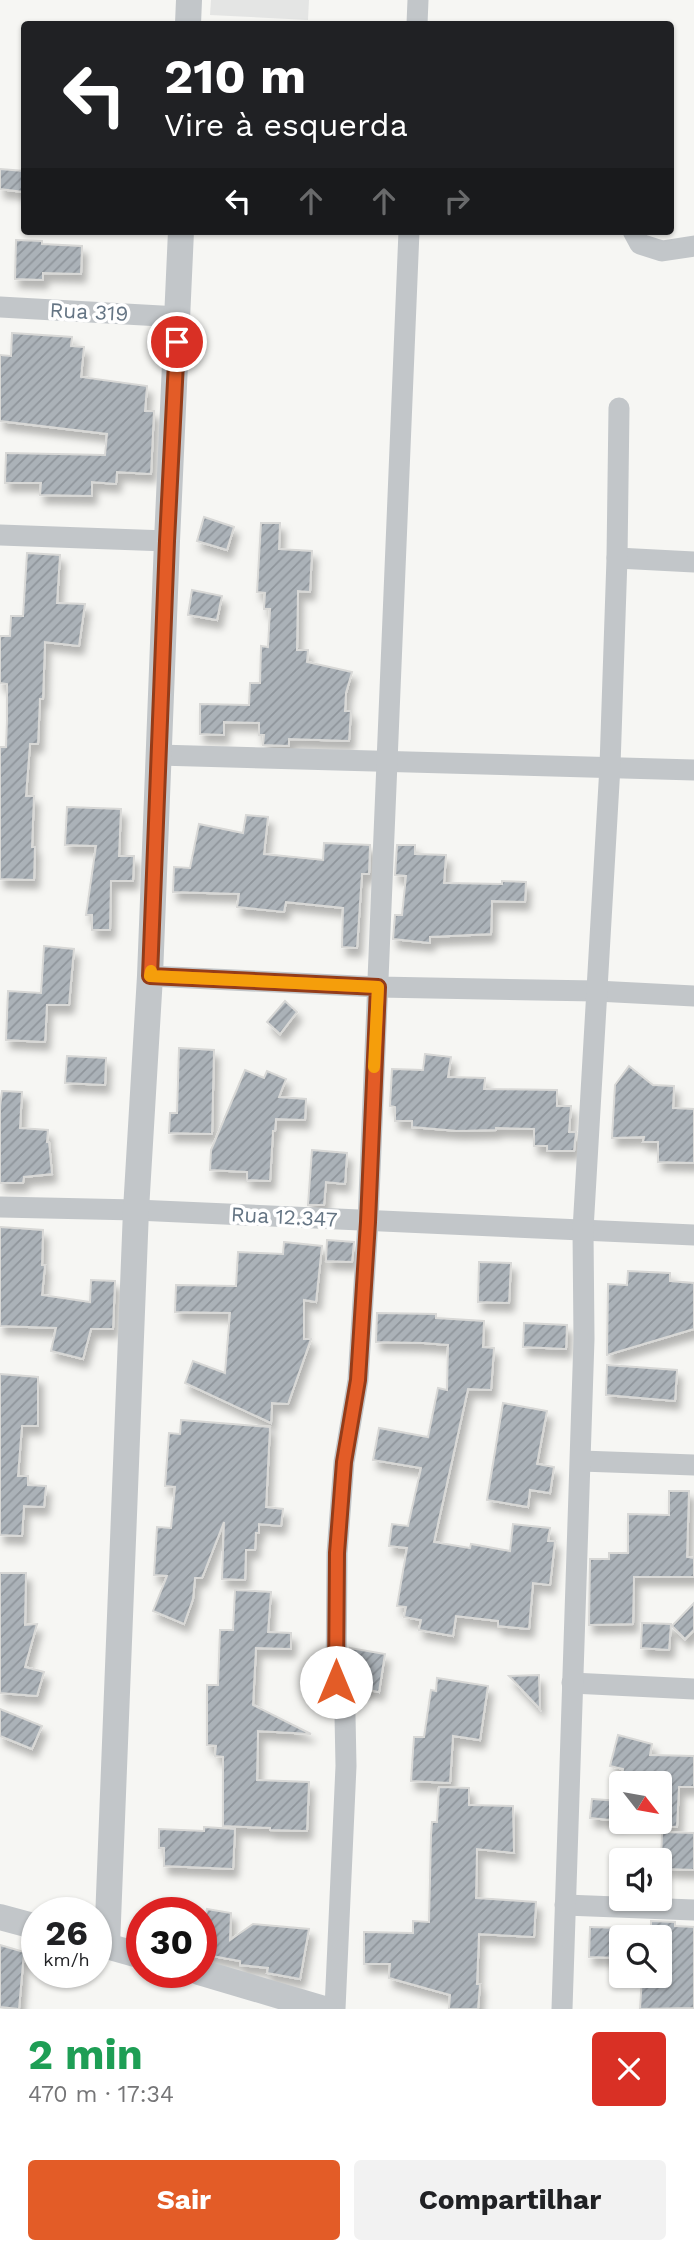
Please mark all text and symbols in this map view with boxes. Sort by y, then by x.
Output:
text: 210 m [164,47,306,105]
icon: left [49,49,140,140]
text: Vire à esquerda [164,106,408,144]
icon: left [219,182,257,220]
icon: ahead [292,182,330,220]
icon: ahead [365,182,403,220]
icon: right [438,182,476,220]
street label: Rua 319 [49,297,129,326]
pin [147,312,207,372]
icon: arrive [158,323,196,361]
street label: Rua 12.347 [230,1201,338,1232]
position arrow [299,1645,373,1719]
north arrow [609,1771,672,1834]
map controls [609,1771,672,1988]
button: sound [609,1848,672,1911]
speed limit sign: 30 [126,1897,217,1988]
text: 26 [45,1912,88,1954]
button: search [609,1925,672,1988]
text: km/h [43,1949,90,1970]
text: 2 min [28,2030,143,2079]
button: close [592,2032,666,2106]
text: 470 m · 17:34 [28,2081,174,2108]
button: Sair [28,2160,340,2240]
button: Compartilhar [354,2160,666,2240]

